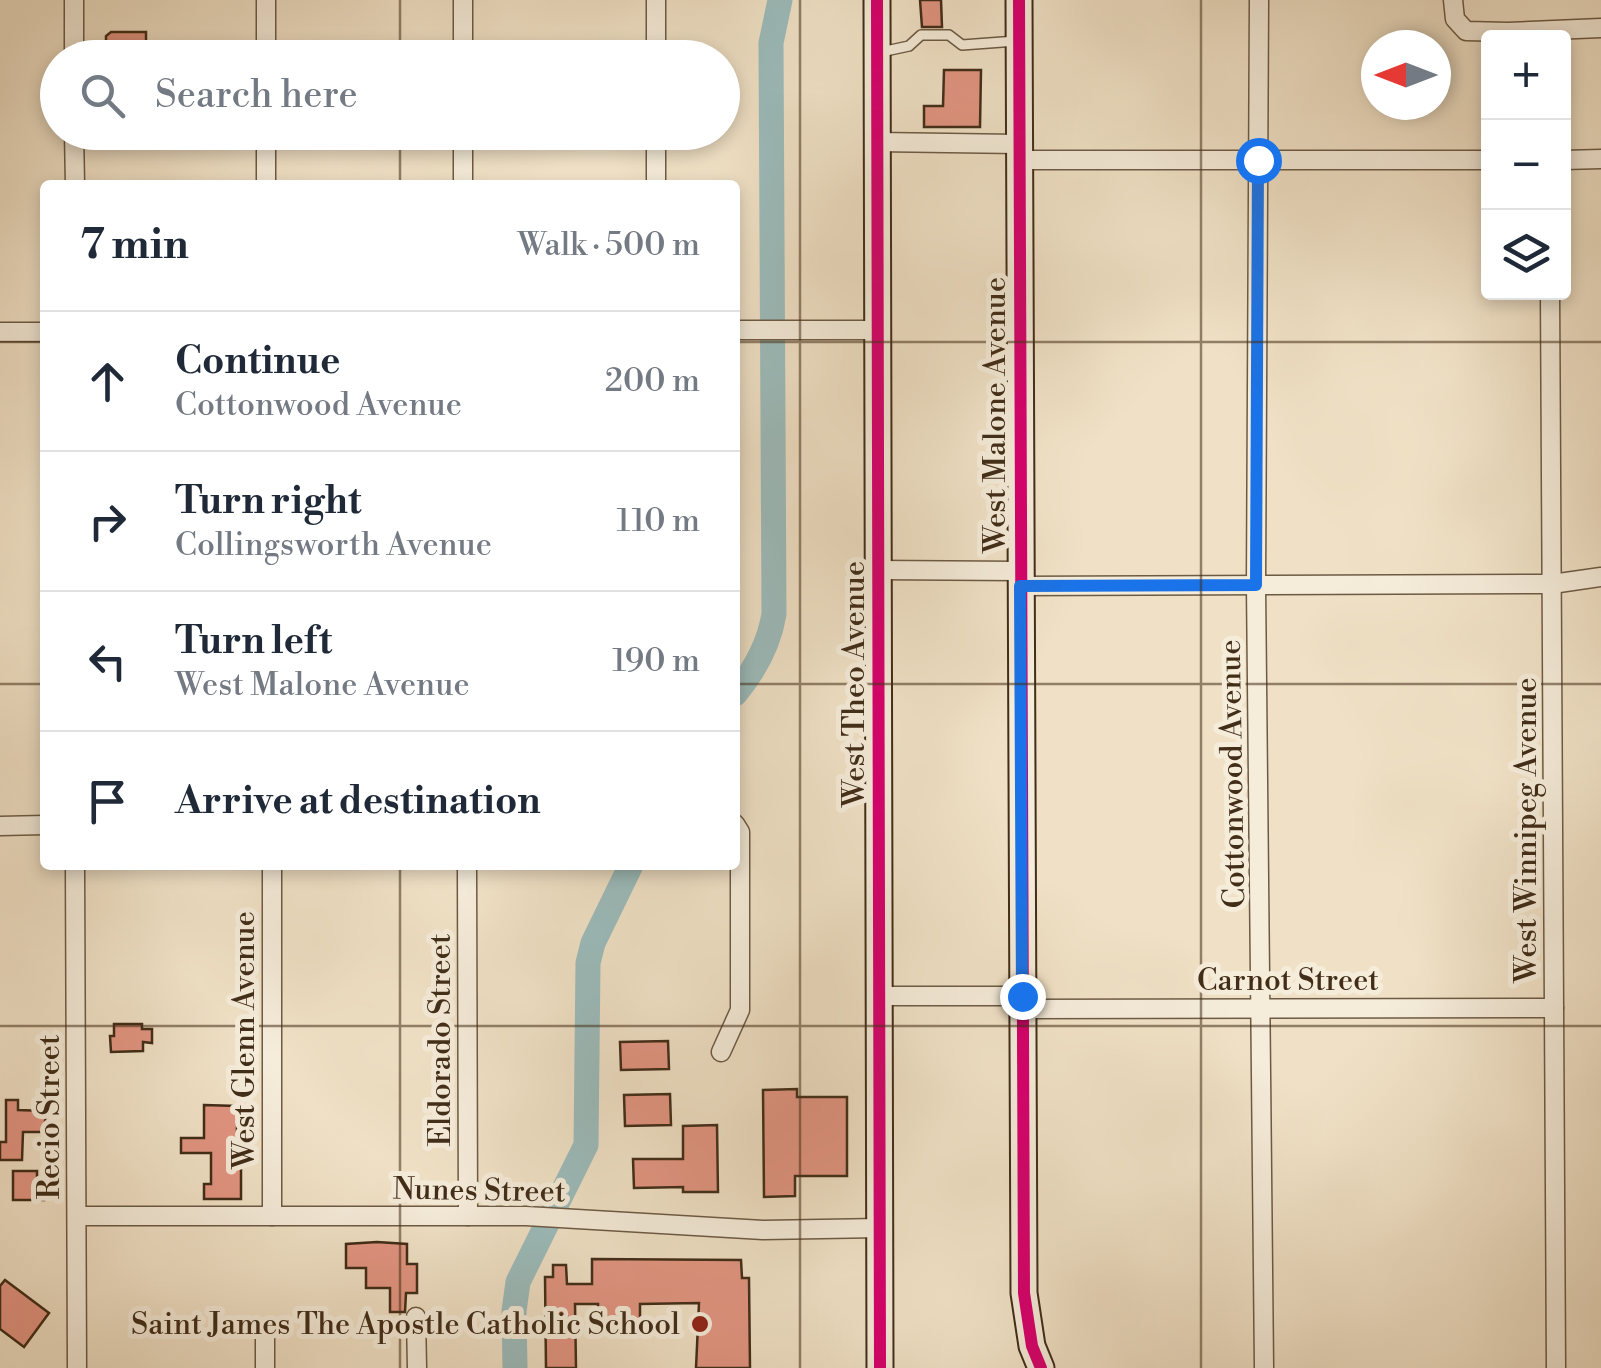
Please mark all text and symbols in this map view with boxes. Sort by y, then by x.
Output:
north arrow [1361,30,1451,120]
map controls [1481,30,1571,300]
button: + [1481,30,1571,120]
search box [40,40,740,150]
icon: search [75,68,130,123]
text: Search here [155,72,358,119]
button: − [1481,120,1571,210]
route start [1236,138,1282,184]
button: layers [1481,210,1571,300]
text: 7 min [80,219,189,272]
text: Walk · 500 m [517,225,700,265]
street label: West Malone Avenue [977,277,1015,554]
text: Continue [175,338,340,385]
icon: ahead [80,354,135,409]
text: 200 m [605,361,700,401]
text: Cottonwood Avenue [175,385,462,425]
text: Turn right [175,478,361,525]
icon: right [80,494,135,549]
text: 110 m [617,501,700,541]
text: Collingsworth Avenue [175,525,492,565]
street label: West Theo Avenue [836,561,874,808]
text: Turn left [175,618,332,665]
icon: left [80,634,135,689]
street label: Cottonwood Avenue [1212,639,1254,909]
text: 190 m [612,641,700,681]
text: West Malone Avenue [175,665,470,705]
street label: West Winnipeg Avenue [1508,677,1546,984]
icon: arrive [80,774,135,829]
text: Arrive at destination [175,778,541,825]
street label: West Glenn Avenue [226,911,264,1170]
street label: Eldorado Street [422,933,460,1147]
street label: Carnot Street [1197,962,1379,1000]
route end [1000,974,1046,1020]
street label: Recio Street [31,1034,69,1200]
street label: Nunes Street [392,1170,566,1212]
place label: Saint James The Apostle Catholic School [131,1306,680,1344]
marker: Saint James The Apostle Catholic School [689,1313,711,1335]

